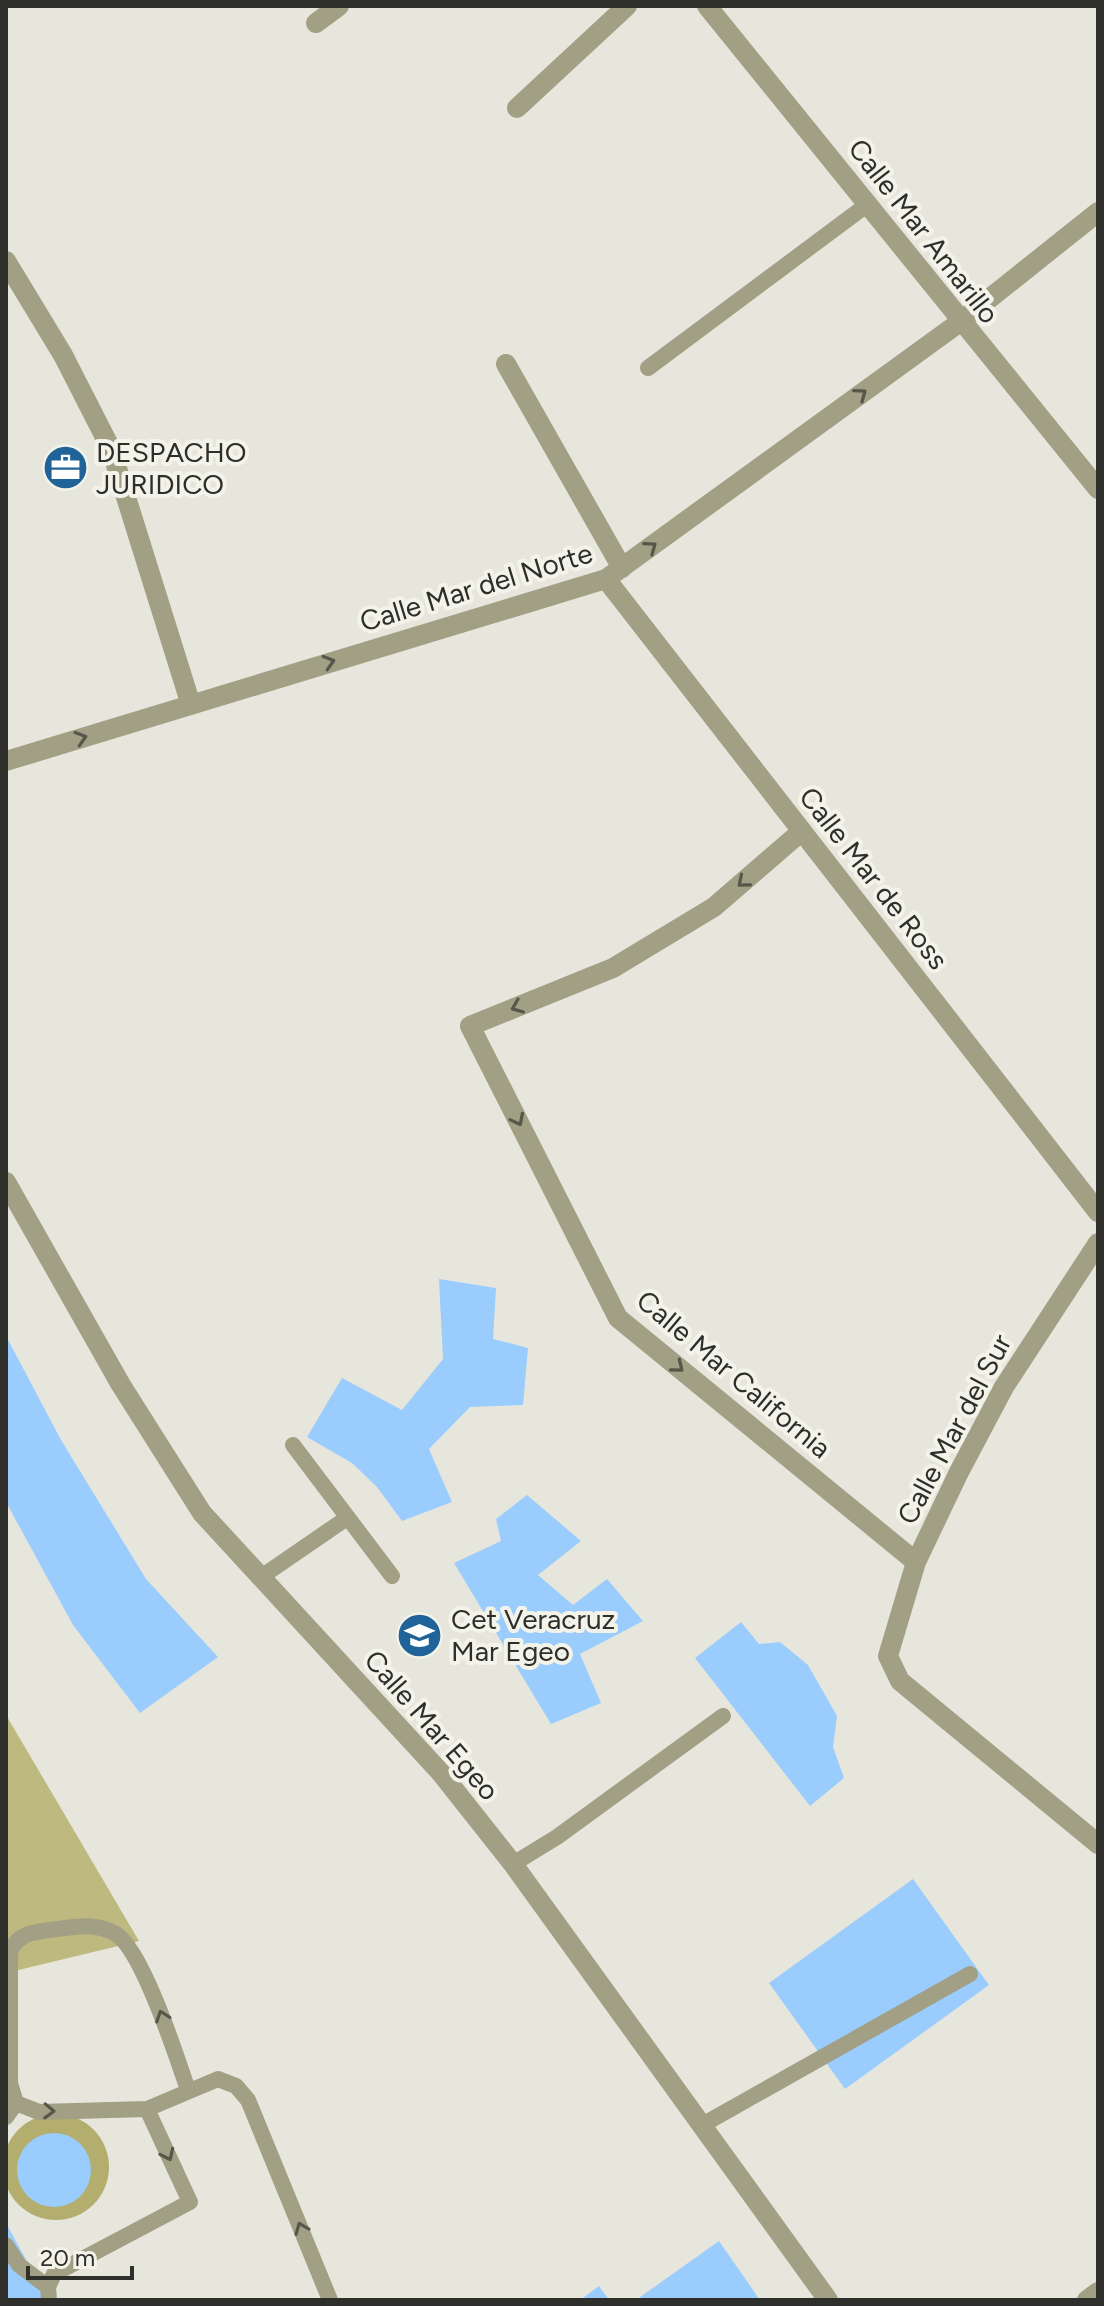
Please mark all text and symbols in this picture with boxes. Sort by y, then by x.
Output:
street label: Calle Mar Amarillo [841,132,1007,330]
one-way arrow [852,389,867,404]
place label: DESPACHO JURIDICO [96,435,247,501]
office icon: DESPACHO JURIDICO [41,444,89,492]
street label: Calle Mar del Norte [356,535,596,639]
one-way arrow [642,542,657,557]
one-way arrow [322,656,336,672]
one-way arrow [73,731,87,747]
street label: Calle Mar de Ross [792,780,956,976]
one-way arrow [737,872,752,887]
one-way arrow [511,997,525,1014]
one-way arrow [508,1112,524,1127]
street label: Calle Mar California [630,1283,838,1465]
street label: Calle Mar del Sur [890,1328,1019,1530]
one-way arrow [669,1357,684,1372]
place label: Cet Veracruz Mar Egeo [451,1602,615,1668]
school or university icon: Cet Veracruz Mar Egeo [396,1611,444,1659]
street label: Calle Mar Egeo [358,1643,506,1807]
one-way arrow [156,2010,172,2024]
one-way arrow [43,2102,56,2119]
one-way arrow [159,2147,175,2162]
one-way arrow [294,2222,310,2236]
scale bar [28,2230,132,2280]
text: 20 m [40,2243,95,2272]

